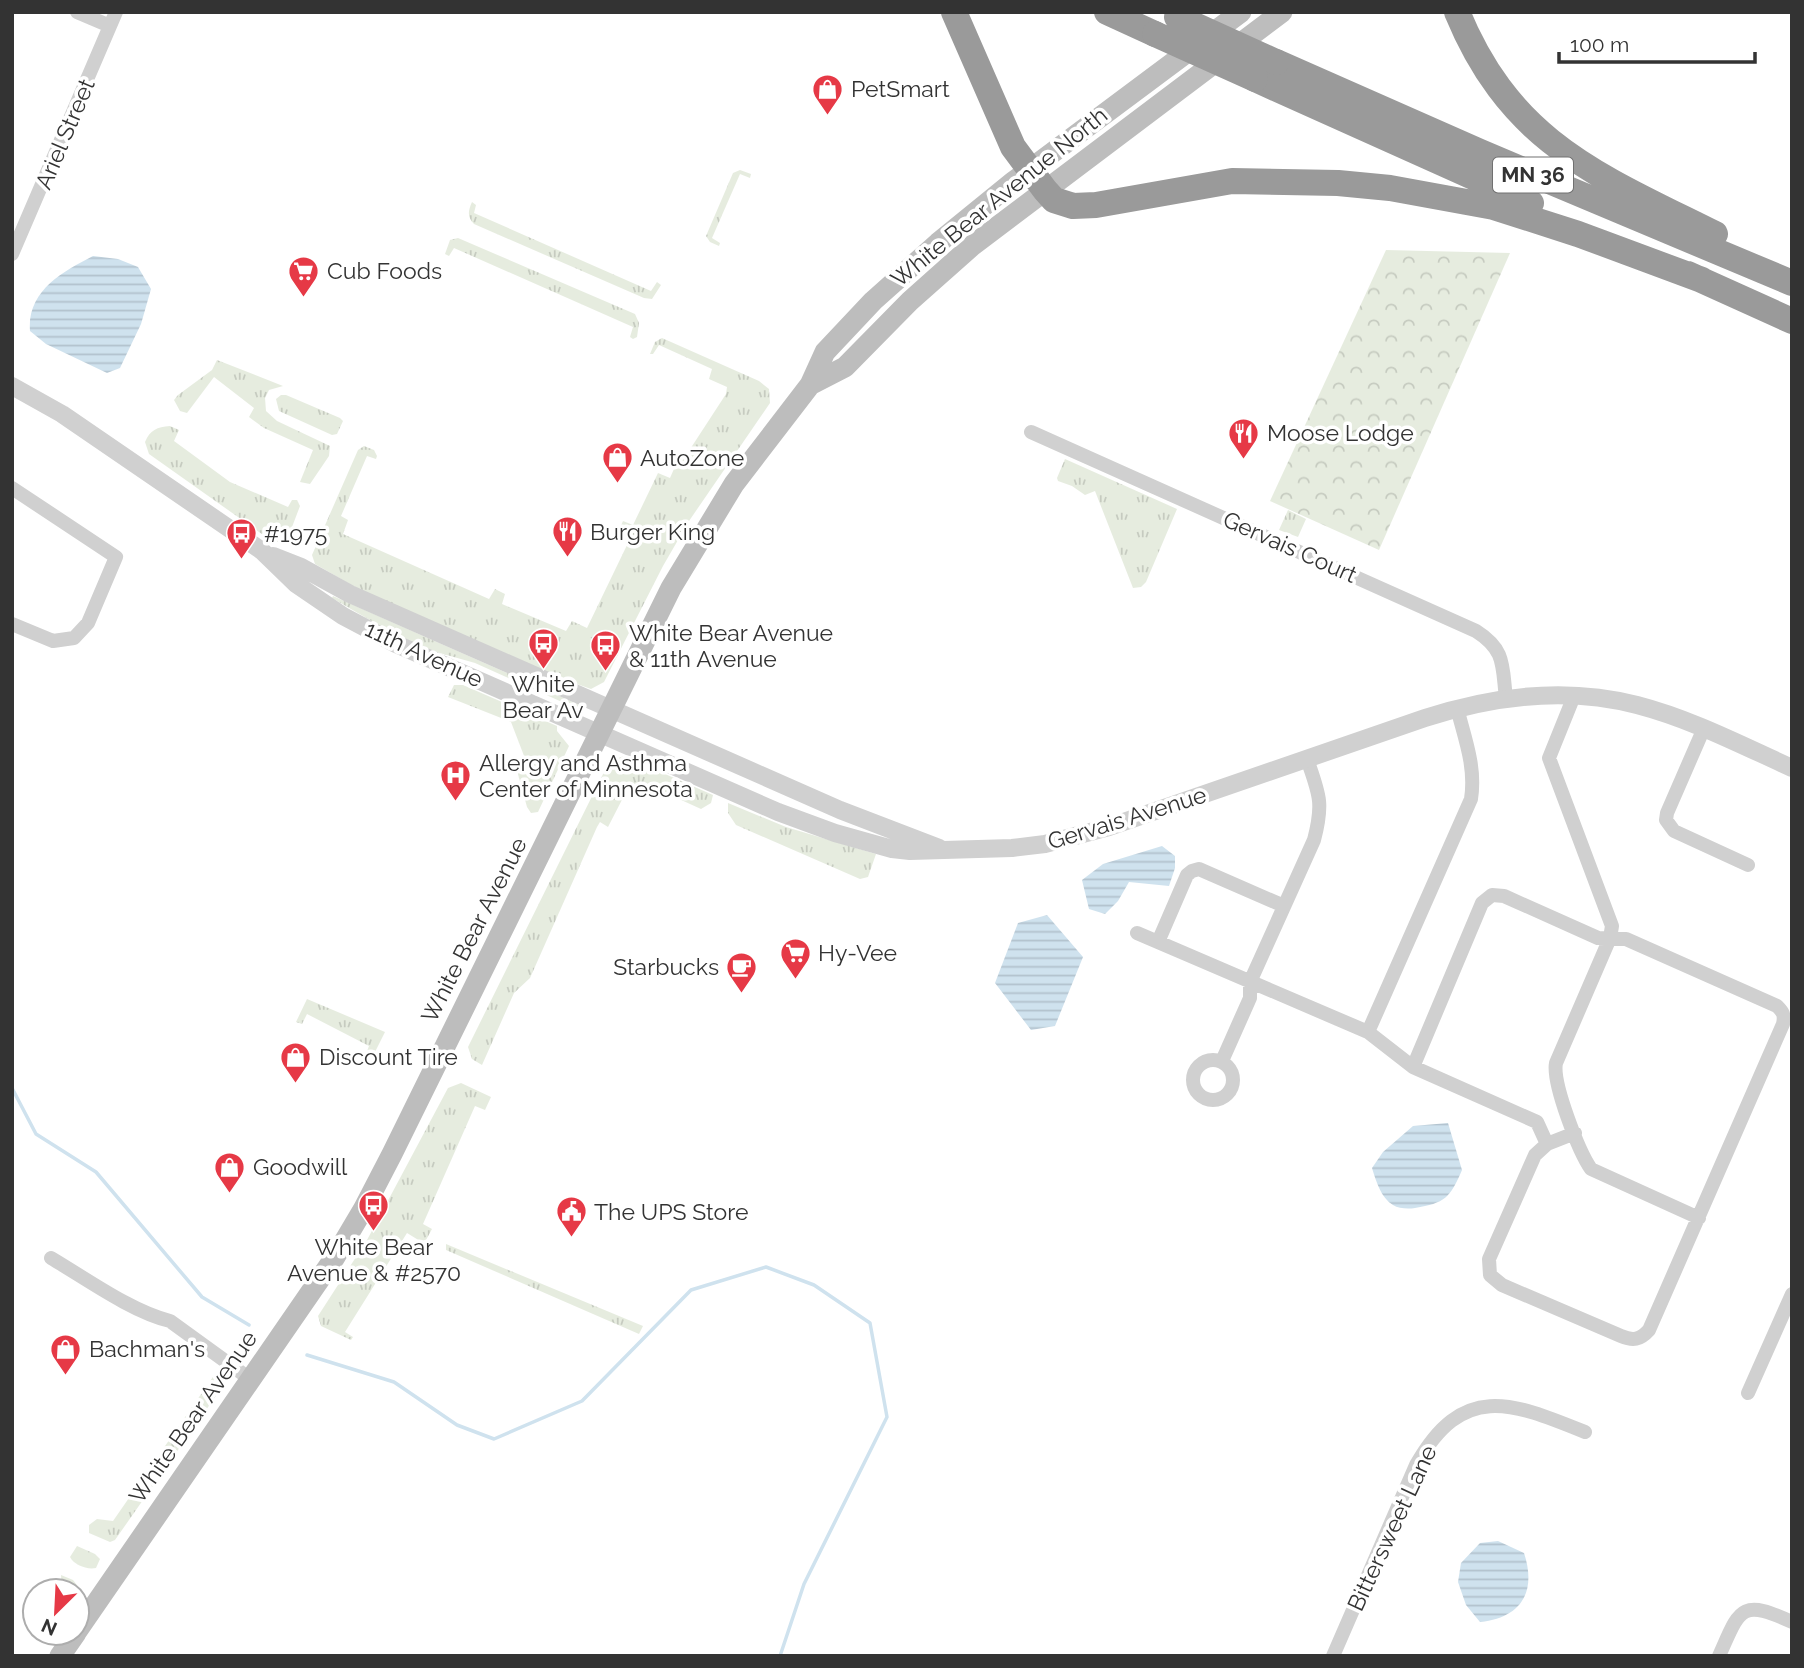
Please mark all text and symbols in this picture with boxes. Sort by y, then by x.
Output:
scale bar [1559,21,1755,65]
text: 100 m [1570,32,1629,57]
shop icon: PetSmart [811,72,845,116]
street label: Ariel Street [29,74,100,193]
place label: PetSmart [851,75,950,102]
street label: White Bear Avenue North [885,101,1112,292]
road number: MN 36 [1493,158,1573,192]
supermarket icon: Cub Foods [287,254,321,298]
place label: Cub Foods [327,257,442,284]
restaurant icon: Moose Lodge [1227,416,1261,460]
place label: Moose Lodge [1267,419,1414,446]
shop icon: AutoZone [600,441,634,485]
place label: AutoZone [640,444,744,471]
street label: Gervais Court [1219,505,1361,588]
restaurant icon: Burger King [550,515,584,559]
bus stop icon: #1975 [224,517,258,561]
place label: Burger King [590,518,715,545]
place label: #1975 [264,520,327,547]
street label: 11th Avenue [361,615,487,693]
place label: White Bear Avenue & 11th Avenue [629,619,833,672]
bus stop icon: White Bear Av [526,626,560,670]
bus stop icon: White Bear Avenue & 11th Avenue [589,629,623,673]
place label: White Bear Av [502,670,584,723]
place label: Allergy and Asthma Center of Minnesota [479,749,693,802]
hospital icon: Allergy and Asthma Center of Minnesota [439,759,473,803]
street label: Gervais Avenue [1044,781,1209,854]
street label: White Bear Avenue [415,833,532,1027]
supermarket icon: Hy-Vee [778,936,812,980]
place label: Hy-Vee [818,939,897,966]
cafe icon: Starbucks [725,950,759,994]
place label: Starbucks [613,953,719,980]
shop icon: Discount Tire [279,1040,313,1084]
place label: Discount Tire [319,1043,458,1070]
shop icon: Goodwill [213,1150,247,1194]
place label: Goodwill [253,1153,348,1180]
bus stop icon: White Bear Avenue & #2570 [357,1189,391,1233]
public building icon: The UPS Store [554,1195,588,1239]
place label: The UPS Store [594,1198,748,1225]
place label: White Bear Avenue & #2570 [287,1233,461,1286]
street label: White Bear Avenue [123,1325,262,1508]
shop icon: Bachman's [49,1332,83,1376]
place label: Bachman's [89,1335,205,1362]
street label: Bittersweet Lane [1341,1441,1442,1615]
north arrow [21,1577,91,1647]
text: N [38,1615,60,1641]

